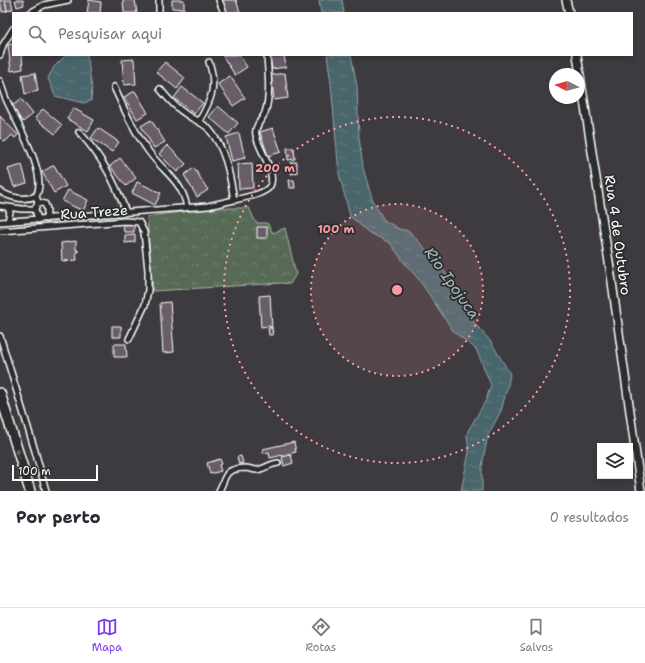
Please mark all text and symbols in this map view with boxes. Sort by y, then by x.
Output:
search box [12,12,633,56]
icon: search [26,23,48,45]
text: Pesquisar aqui [58,24,162,44]
north arrow [549,68,585,104]
text: 200 m [255,160,295,176]
street label: Rua 4 de Outubro [601,174,635,296]
street label: Rua Treze [60,201,128,223]
text: 100 m [318,221,355,237]
water label: Rio Ipojuca [420,243,484,323]
centre of rings [390,283,404,297]
map controls [597,443,633,479]
button: layers [597,443,633,479]
one-way arrow [15,447,21,459]
scale bar [12,463,98,482]
text: 100 m [18,464,51,479]
text: Por perto [16,506,101,528]
text: 0 resultados [550,509,629,526]
tab: Mapa [92,616,122,655]
tab: Rotas [306,616,336,655]
tab: Salvos [520,616,553,655]

